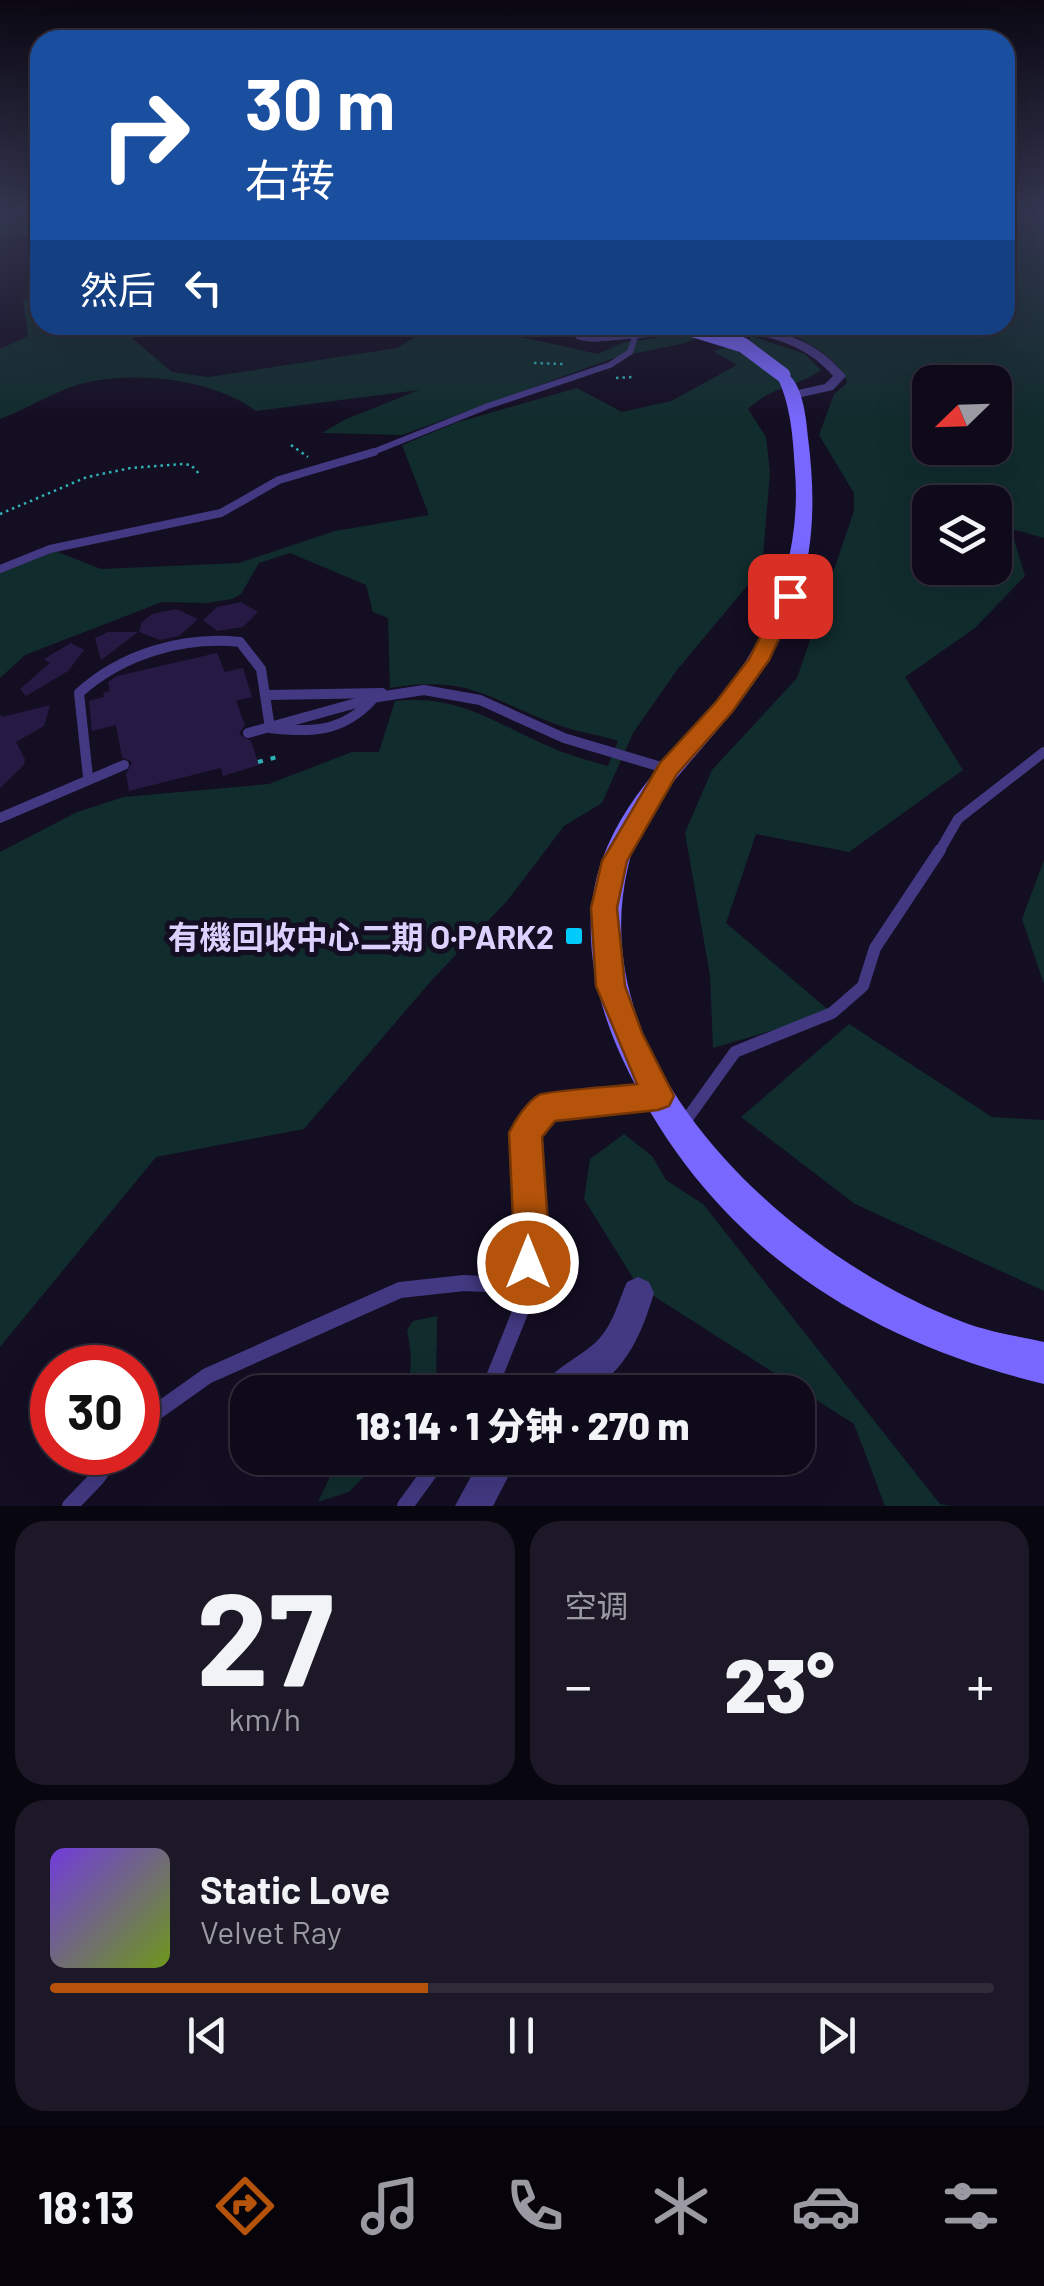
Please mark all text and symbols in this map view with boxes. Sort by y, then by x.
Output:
text: 30 m [245,60,395,144]
icon: right [80,70,210,200]
text: 右转 [245,152,335,206]
icon: left [176,260,231,315]
text: 然后 [80,266,156,312]
north arrow [912,365,1012,465]
map controls [912,365,1012,585]
button: layers [912,485,1012,585]
pin [748,554,833,639]
icon: arrive [763,569,818,624]
place label: 有機回收中心二期 O·PARK2 [168,917,554,955]
marker: 有機回收中心二期 O·PARK2 [563,925,585,947]
position arrow [476,1211,580,1315]
speed limit sign: 30 [30,1345,160,1475]
text: 18:14 · 1 分钟 · 270 m [356,1402,689,1448]
text: 27 [196,1556,333,1712]
text: 空调 [565,1586,629,1624]
text: 23° [724,1638,834,1728]
text: − [565,1651,592,1717]
text: + [966,1651,994,1717]
text: km/h [229,1699,301,1737]
text: Static Love [200,1866,390,1912]
text: Velvet Ray [200,1912,342,1950]
icon: previous [180,2008,235,2063]
icon: pause [494,2008,549,2063]
icon: next [809,2008,864,2063]
icon: directions [210,2171,280,2241]
icon: music [355,2171,425,2241]
icon: phone [500,2171,570,2241]
icon: climate [646,2171,716,2241]
icon: car [791,2171,861,2241]
icon: filters [936,2171,1006,2241]
text: 18:13 [38,2179,135,2233]

